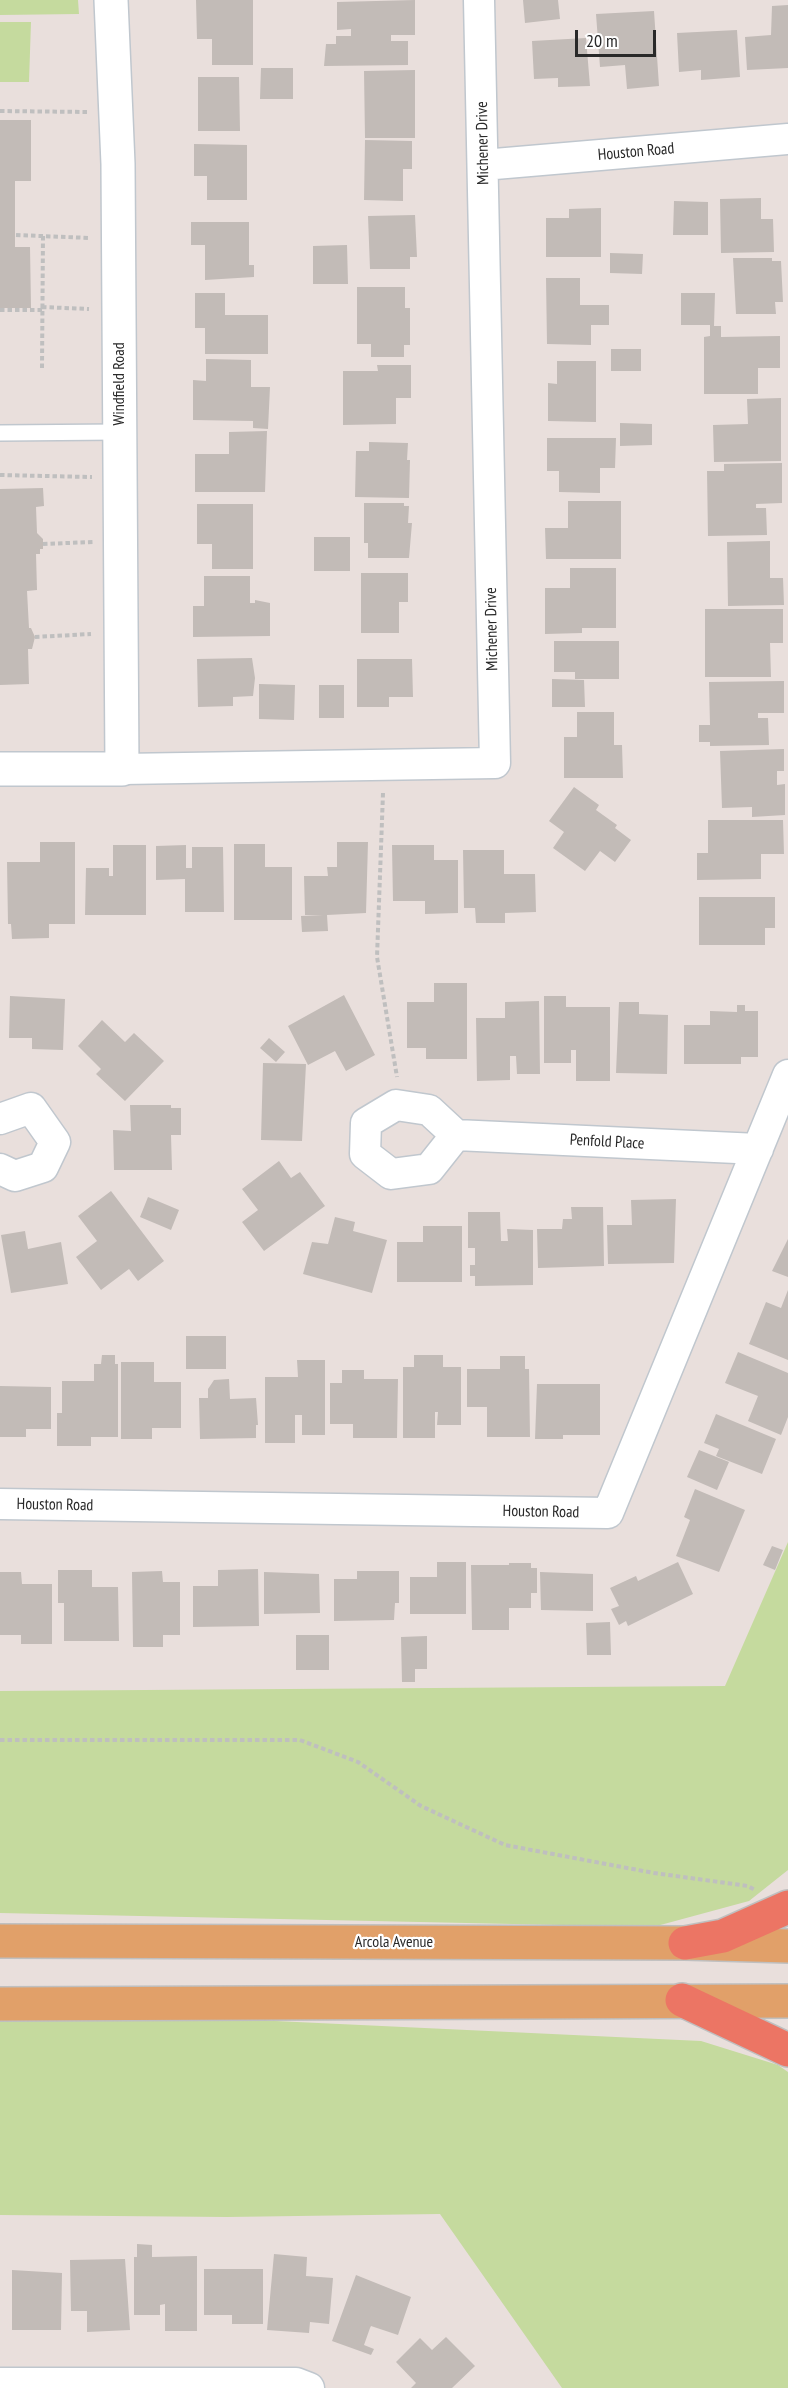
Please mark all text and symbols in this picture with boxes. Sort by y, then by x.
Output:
scale bar [578,18,659,56]
text: 20 m [586,29,618,52]
street label: Michener Drive [473,101,493,185]
street label: Houston Road [597,139,675,165]
street label: Windfield Road [109,342,129,426]
street label: Michener Drive [482,587,502,671]
street label: Penfold Place [569,1130,645,1154]
street label: Houston Road [16,1495,94,1515]
street label: Houston Road [502,1502,580,1522]
street label: Arcola Avenue [355,1932,433,1952]

